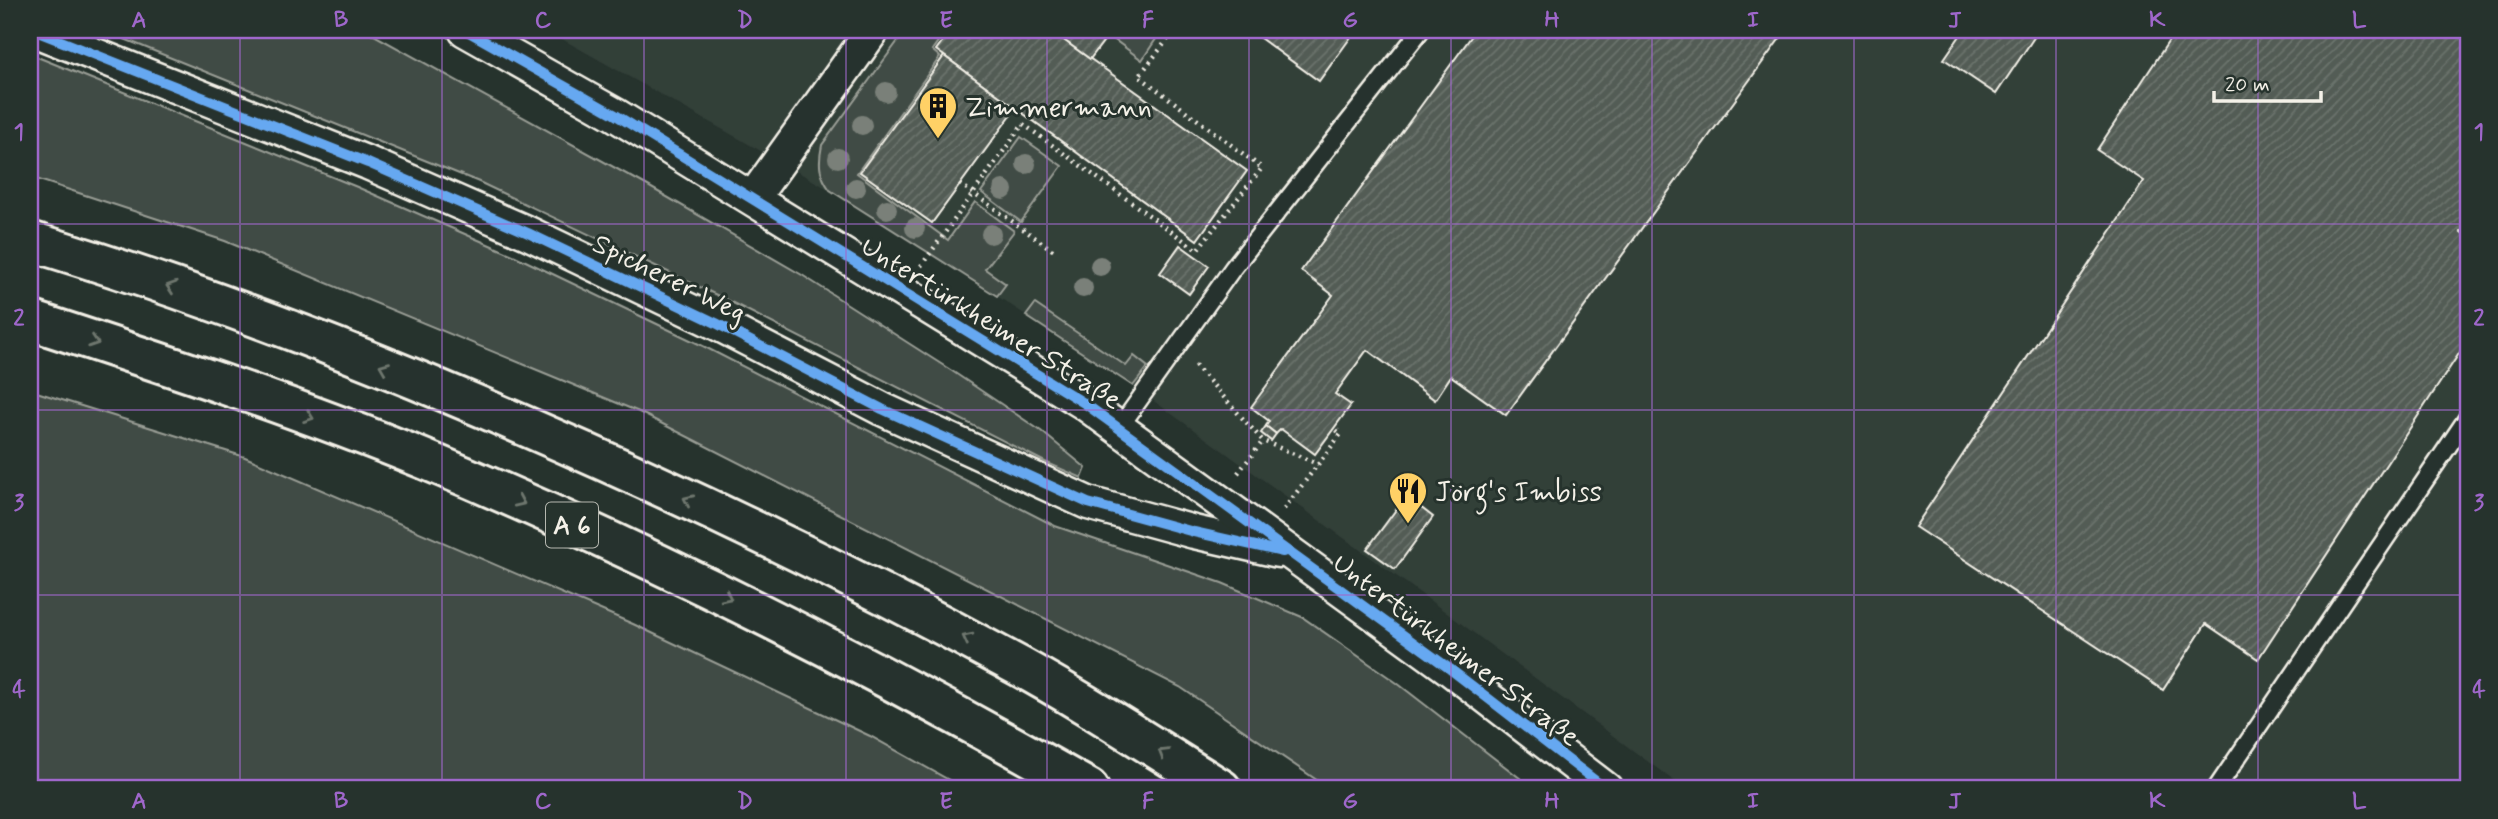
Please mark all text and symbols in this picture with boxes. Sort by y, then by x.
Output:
text: A [131,6,147,36]
text: B [334,6,349,36]
text: C [535,6,552,36]
text: D [737,6,753,36]
text: E [939,6,953,36]
text: F [1142,6,1154,36]
text: G [1342,6,1358,36]
text: H [1544,6,1560,36]
text: I [1747,6,1759,36]
text: J [1948,6,1962,36]
text: K [2149,6,2166,36]
text: L [2352,6,2367,36]
scale bar [2214,60,2321,104]
text: 20 m [2225,71,2270,99]
building icon: Zimmermann [917,85,959,140]
place label: Zimmermann [965,90,1152,127]
text: 1 [14,118,24,148]
text: 1 [2474,118,2484,148]
street label: Spicherer Weg [586,226,752,332]
street label: Untertürkheimer Straße [853,229,1128,419]
one-way arrow [166,281,178,295]
text: 2 [13,304,25,334]
text: 2 [2473,304,2485,334]
one-way arrow [88,334,100,348]
one-way arrow [378,362,390,376]
one-way arrow [303,409,315,423]
restaurant icon: Jörg's Imbiss [1387,470,1429,525]
place label: Jörg's Imbiss [1435,475,1602,515]
text: 3 [14,489,25,519]
text: 3 [2474,489,2485,519]
one-way arrow [513,494,525,508]
one-way arrow [683,494,695,508]
road number: A 6 [546,503,598,548]
street label: Untertürkheimer Straße [1324,546,1587,756]
one-way arrow [720,588,732,602]
one-way arrow [962,633,974,647]
text: 4 [12,675,26,705]
text: 4 [2472,675,2486,705]
one-way arrow [1157,749,1170,762]
text: A [131,787,147,817]
text: B [334,787,349,817]
text: C [535,787,552,817]
text: D [737,787,753,817]
text: E [939,787,953,817]
text: F [1142,787,1154,817]
text: G [1342,787,1358,817]
text: H [1544,787,1560,817]
text: I [1747,787,1759,817]
text: J [1948,787,1962,817]
text: K [2149,787,2166,817]
text: L [2352,787,2367,817]

